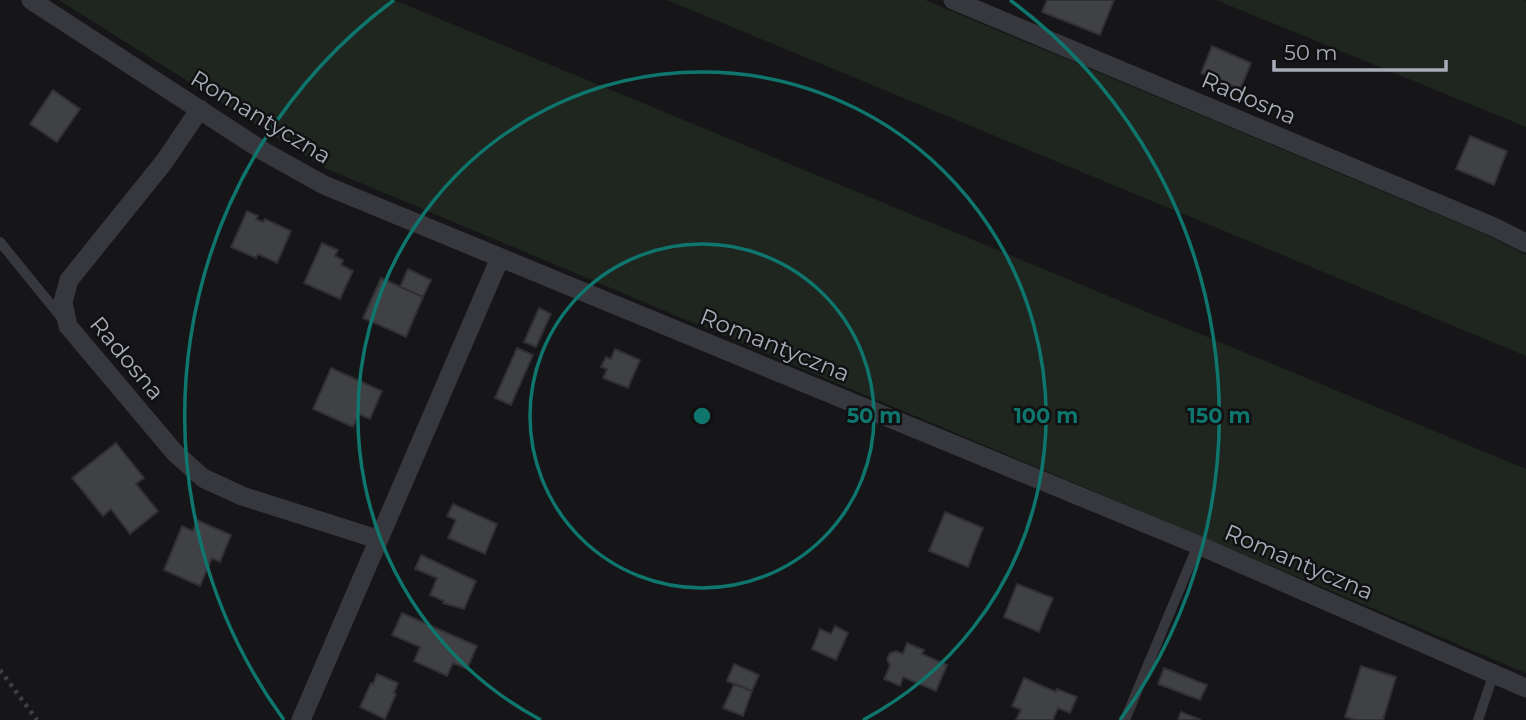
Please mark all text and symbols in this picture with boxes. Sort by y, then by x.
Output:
scale bar [1274,28,1446,72]
text: 50 m [1284,40,1338,65]
street label: Romantyczna [186,64,336,170]
street label: Radosna [1197,65,1301,131]
street label: Romantyczna [696,302,854,388]
street label: Radosna [84,311,170,405]
text: 50 m [847,403,901,428]
text: 100 m [1014,403,1078,428]
text: 150 m [1188,403,1250,428]
centre of rings [690,404,714,428]
street label: Romantyczna [1220,518,1378,606]

